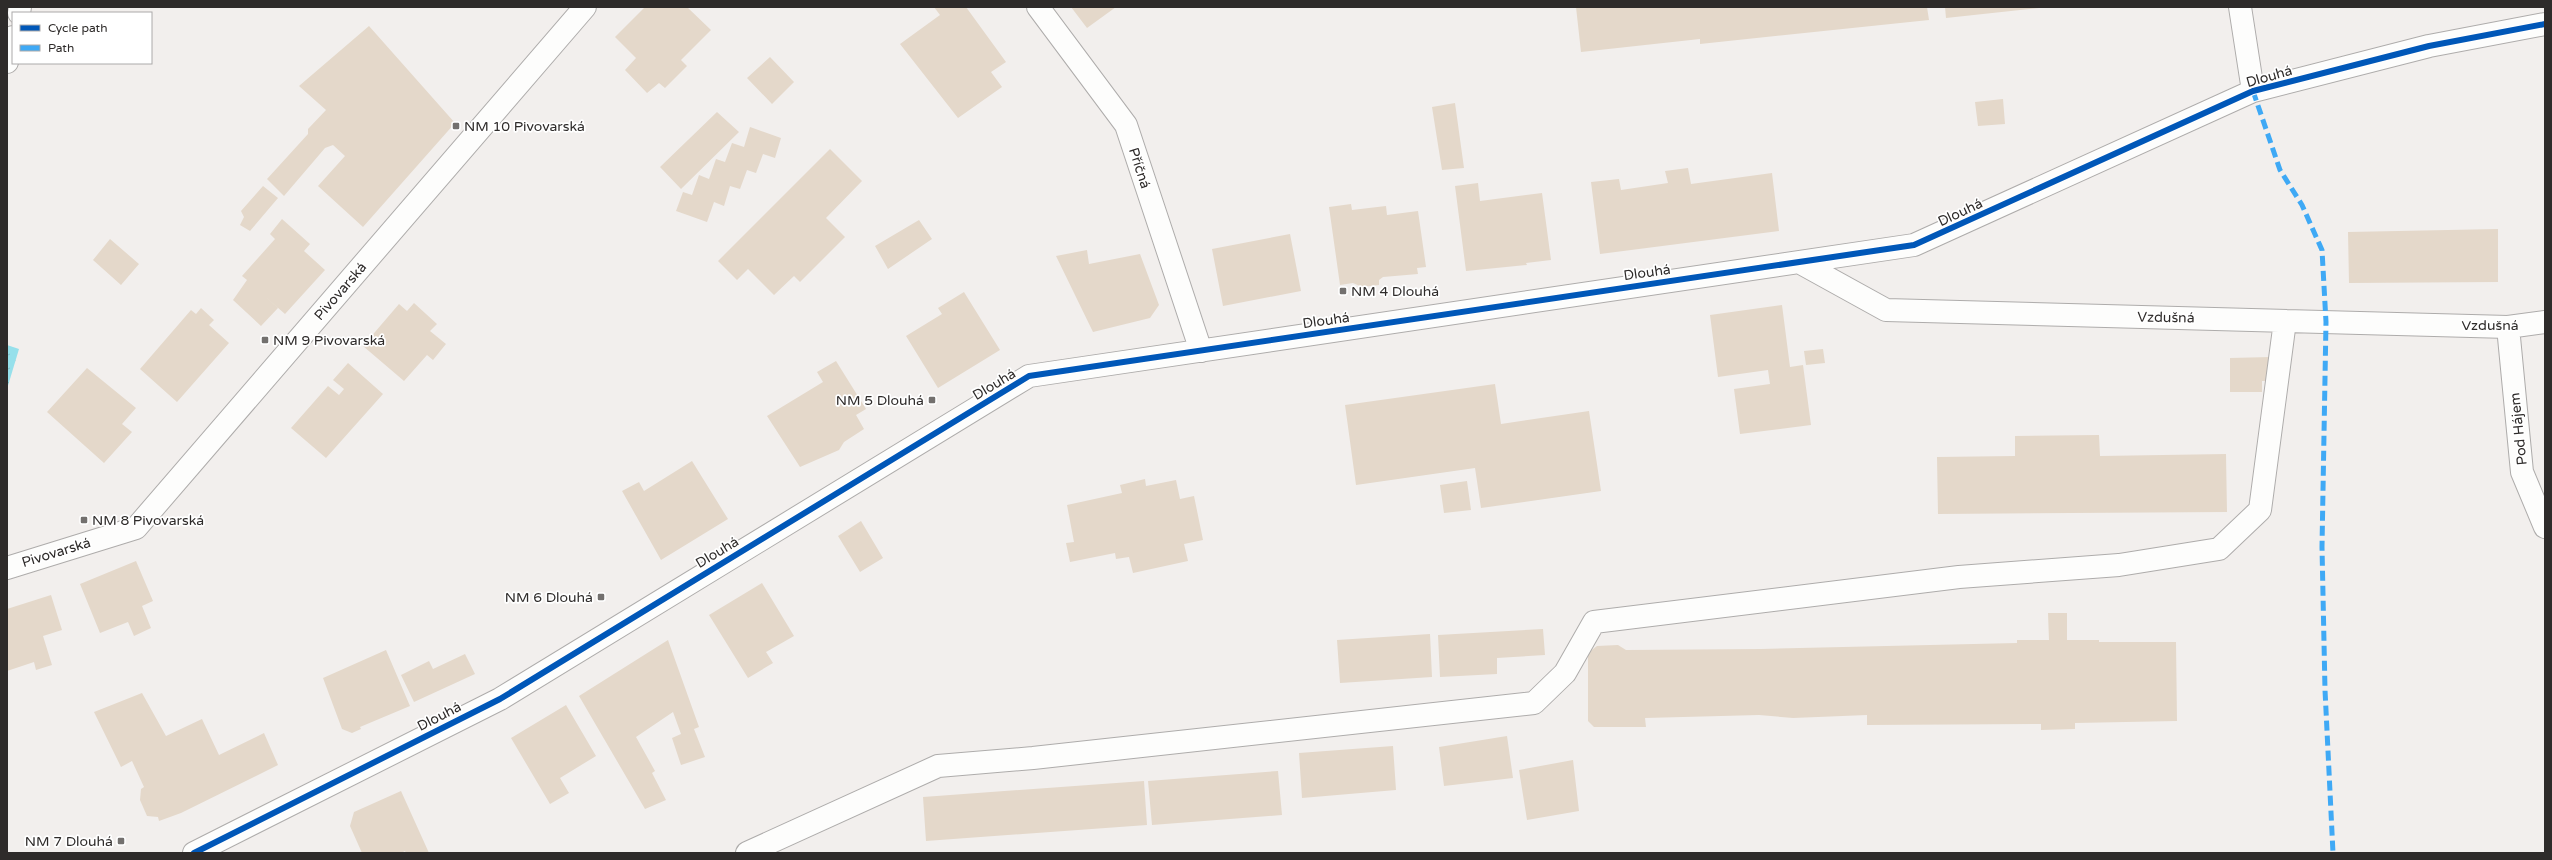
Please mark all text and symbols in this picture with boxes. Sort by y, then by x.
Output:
legend [12,12,152,64]
text: Cycle path [48,21,107,35]
text: Path [48,41,74,55]
street label: Dlouhá [2244,62,2294,91]
place label: NM 10 Pivovarská [464,118,585,135]
marker: NM 10 Pivovarská [451,121,461,131]
street label: Příčná [1125,146,1154,191]
street label: Dlouhá [1935,195,1985,230]
street label: Pivovarská [311,259,370,324]
street label: Dlouhá [1622,261,1672,284]
place label: NM 4 Dlouhá [1351,283,1439,300]
marker: NM 4 Dlouhá [1338,286,1348,296]
street label: Dlouhá [1301,309,1351,332]
street label: Vzdušná [2137,309,2195,326]
street label: Vzdušná [2461,317,2519,334]
place label: NM 9 Pivovarská [273,332,385,349]
marker: NM 9 Pivovarská [260,335,270,345]
street label: Dlouhá [970,365,1019,404]
place label: NM 5 Dlouhá [836,392,924,409]
street label: Pod Hájem [2506,392,2531,466]
marker: NM 5 Dlouhá [927,395,937,405]
place label: NM 8 Pivovarská [92,512,204,529]
marker: NM 8 Pivovarská [79,515,89,525]
street label: Dlouhá [693,533,742,572]
street label: Pivovarská [20,534,93,571]
place label: NM 6 Dlouhá [505,589,593,606]
marker: NM 6 Dlouhá [596,592,606,602]
street label: Dlouhá [414,698,464,735]
place label: NM 7 Dlouhá [25,833,113,850]
marker: NM 7 Dlouhá [116,836,126,846]

